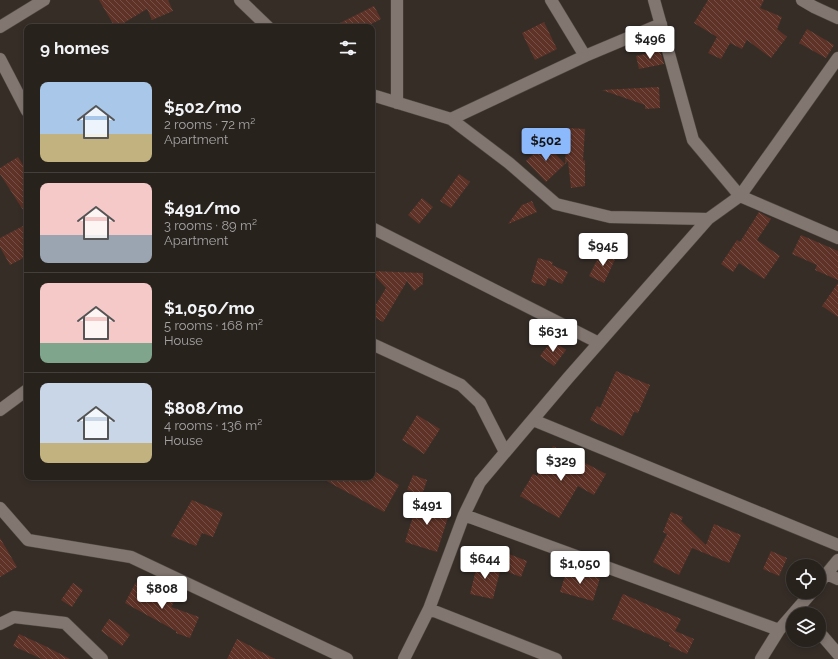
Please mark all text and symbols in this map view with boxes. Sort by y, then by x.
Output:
pin: $496 [626,26,674,60]
text: $496 [634,31,666,46]
icon: filters [337,37,359,59]
text: 9 homes [40,38,109,58]
text: $502/mo [164,97,242,117]
icon: home [72,98,120,146]
text: 2 rooms · 72 m² [164,117,255,132]
pin: $502 [522,128,570,162]
text: Apartment [164,132,228,147]
text: $502 [531,133,561,148]
text: $491/mo [164,198,240,218]
icon: home [72,199,120,247]
text: 3 rooms · 89 m² [164,218,257,233]
text: Apartment [164,233,228,248]
pin: $945 [579,233,627,267]
text: $945 [588,238,618,253]
text: $1,050/mo [164,298,255,318]
icon: home [72,299,120,347]
text: 5 rooms · 168 m² [164,318,263,333]
pin: $631 [529,319,577,353]
text: $631 [538,324,568,339]
text: House [164,333,203,348]
text: $808/mo [164,398,243,418]
icon: home [72,399,120,447]
text: 4 rooms · 136 m² [164,418,262,433]
text: House [164,433,203,448]
pin: $329 [537,448,585,482]
text: $329 [546,453,576,468]
pin: $491 [403,492,451,526]
text: $491 [412,497,442,512]
pin: $644 [461,546,509,580]
text: $644 [470,551,500,566]
pin: $1,050 [547,551,613,585]
text: $1,050 [560,556,600,571]
map controls [786,559,826,647]
button: locate [786,559,826,599]
pin: $808 [138,576,186,610]
text: $808 [146,581,178,596]
button: layers [786,607,826,647]

